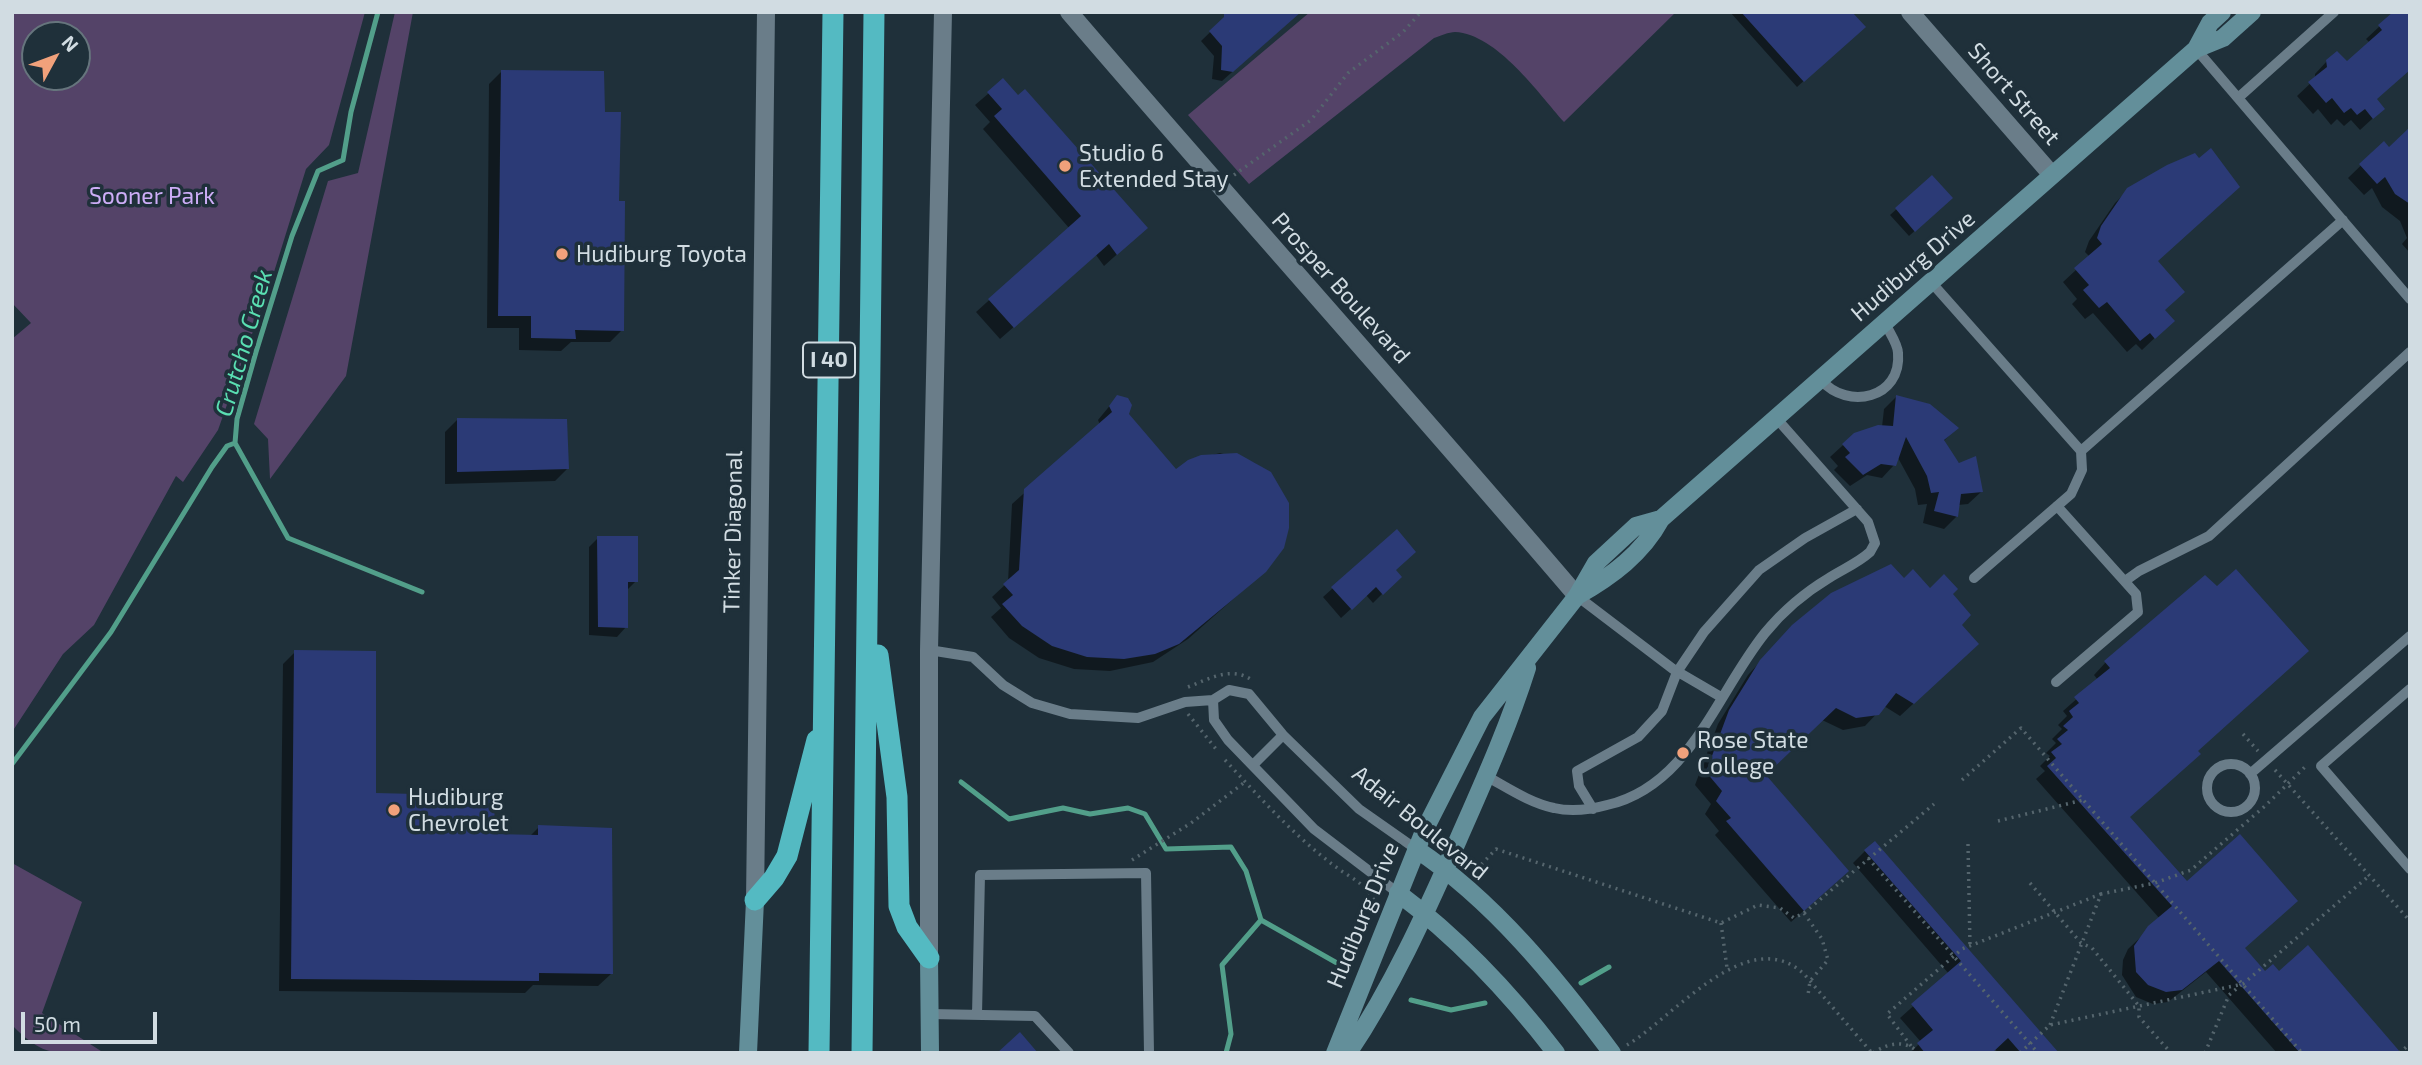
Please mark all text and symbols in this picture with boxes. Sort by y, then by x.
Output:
north arrow [21,21,91,91]
text: N [58,30,84,56]
street label: Short Street [1962,37,2066,151]
place label: Studio 6 Extended Stay [1079,139,1229,193]
marker: Studio 6 Extended Stay [1057,158,1073,174]
park label: Sooner Park [89,182,215,210]
street label: Hudiburg Drive [1845,205,1981,327]
street label: Prosper Boulevard [1266,207,1416,369]
place label: Hudiburg Toyota [576,240,747,268]
marker: Hudiburg Toyota [554,246,570,262]
water label: Crutcho Creek [209,266,279,420]
road number: I 40 [803,342,855,378]
street label: Tinker Diagonal [718,450,748,614]
place label: Rose State College [1697,726,1809,780]
marker: Rose State College [1675,745,1691,761]
street label: Adair Boulevard [1347,760,1493,886]
place label: Hudiburg Chevrolet [408,783,509,837]
marker: Hudiburg Chevrolet [386,802,402,818]
street label: Hudiburg Drive [1321,838,1405,992]
scale bar [24,998,161,1042]
text: 50 m [34,1011,81,1036]

